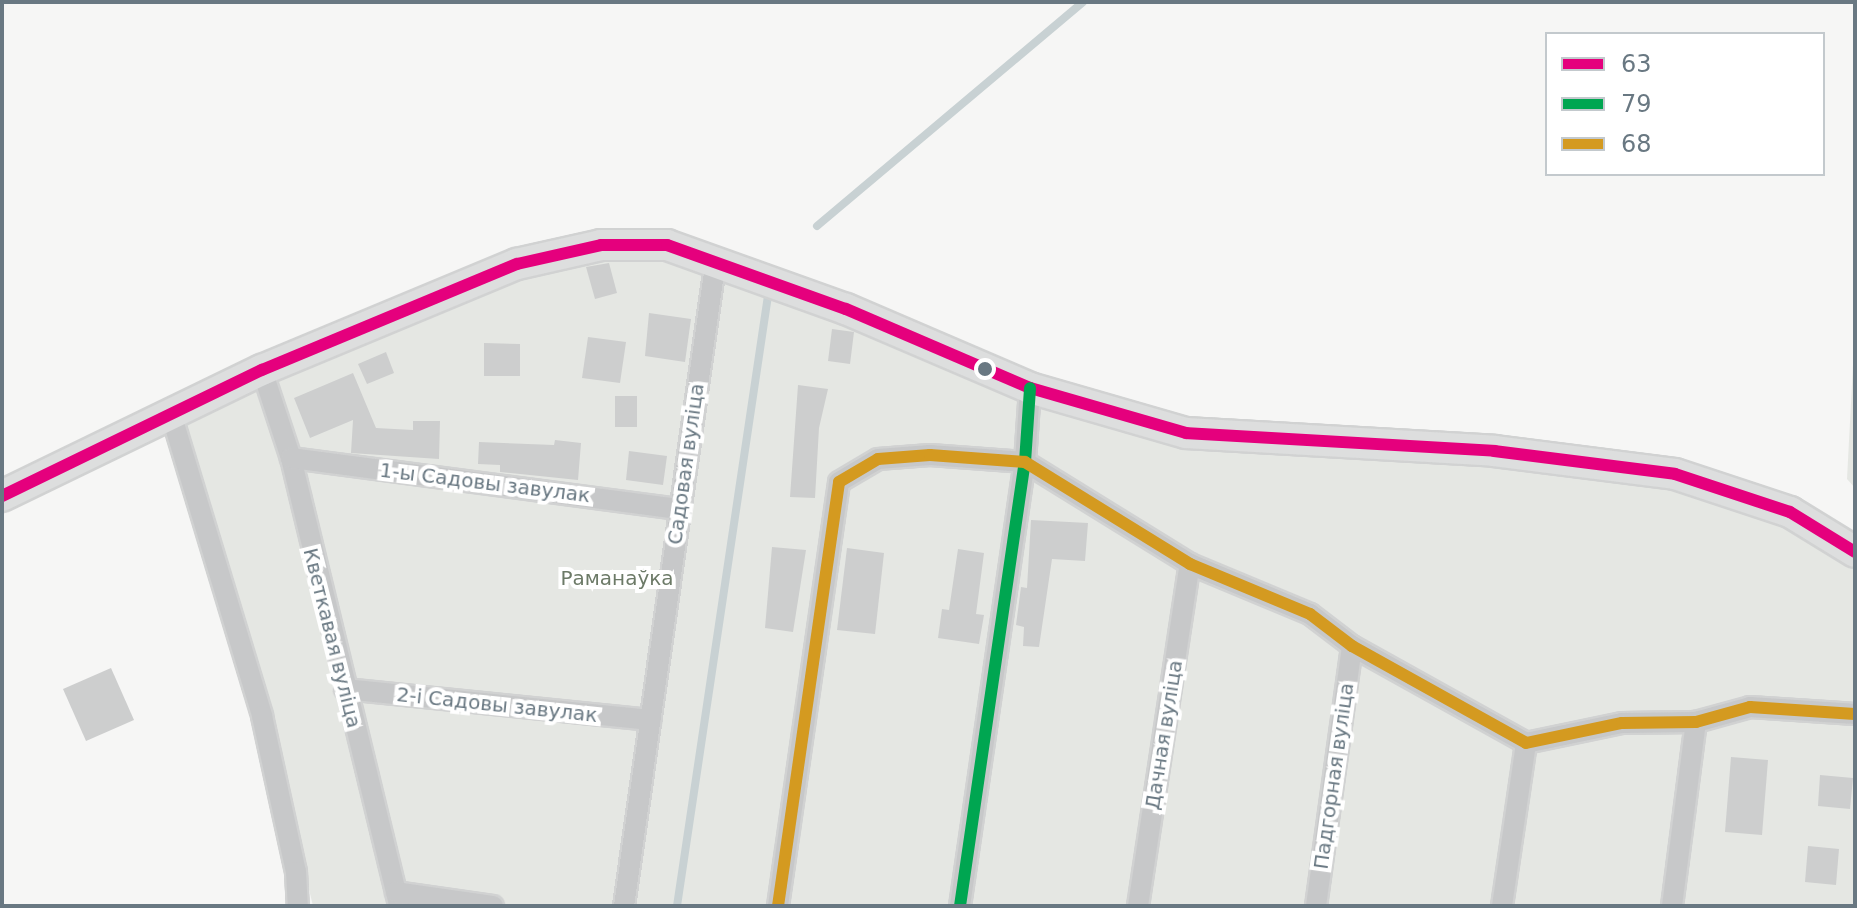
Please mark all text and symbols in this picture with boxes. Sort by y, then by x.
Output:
legend [1545,32,1825,176]
text: 63 [1621,50,1652,78]
text: 79 [1621,90,1652,118]
text: 68 [1621,130,1652,158]
unlabelled marker [977,361,993,377]
street label: Садовая вуліца [663,382,709,546]
street label: 1-ы Садовы завулак [378,458,592,508]
street label: Кветкавая вуліца [298,546,366,730]
park label: Раманаўка [560,566,674,590]
street label: Дачная вуліца [1140,658,1188,812]
street label: Падгорная вуліца [1309,681,1359,871]
street label: 2-і Садовы завулак [395,683,599,727]

